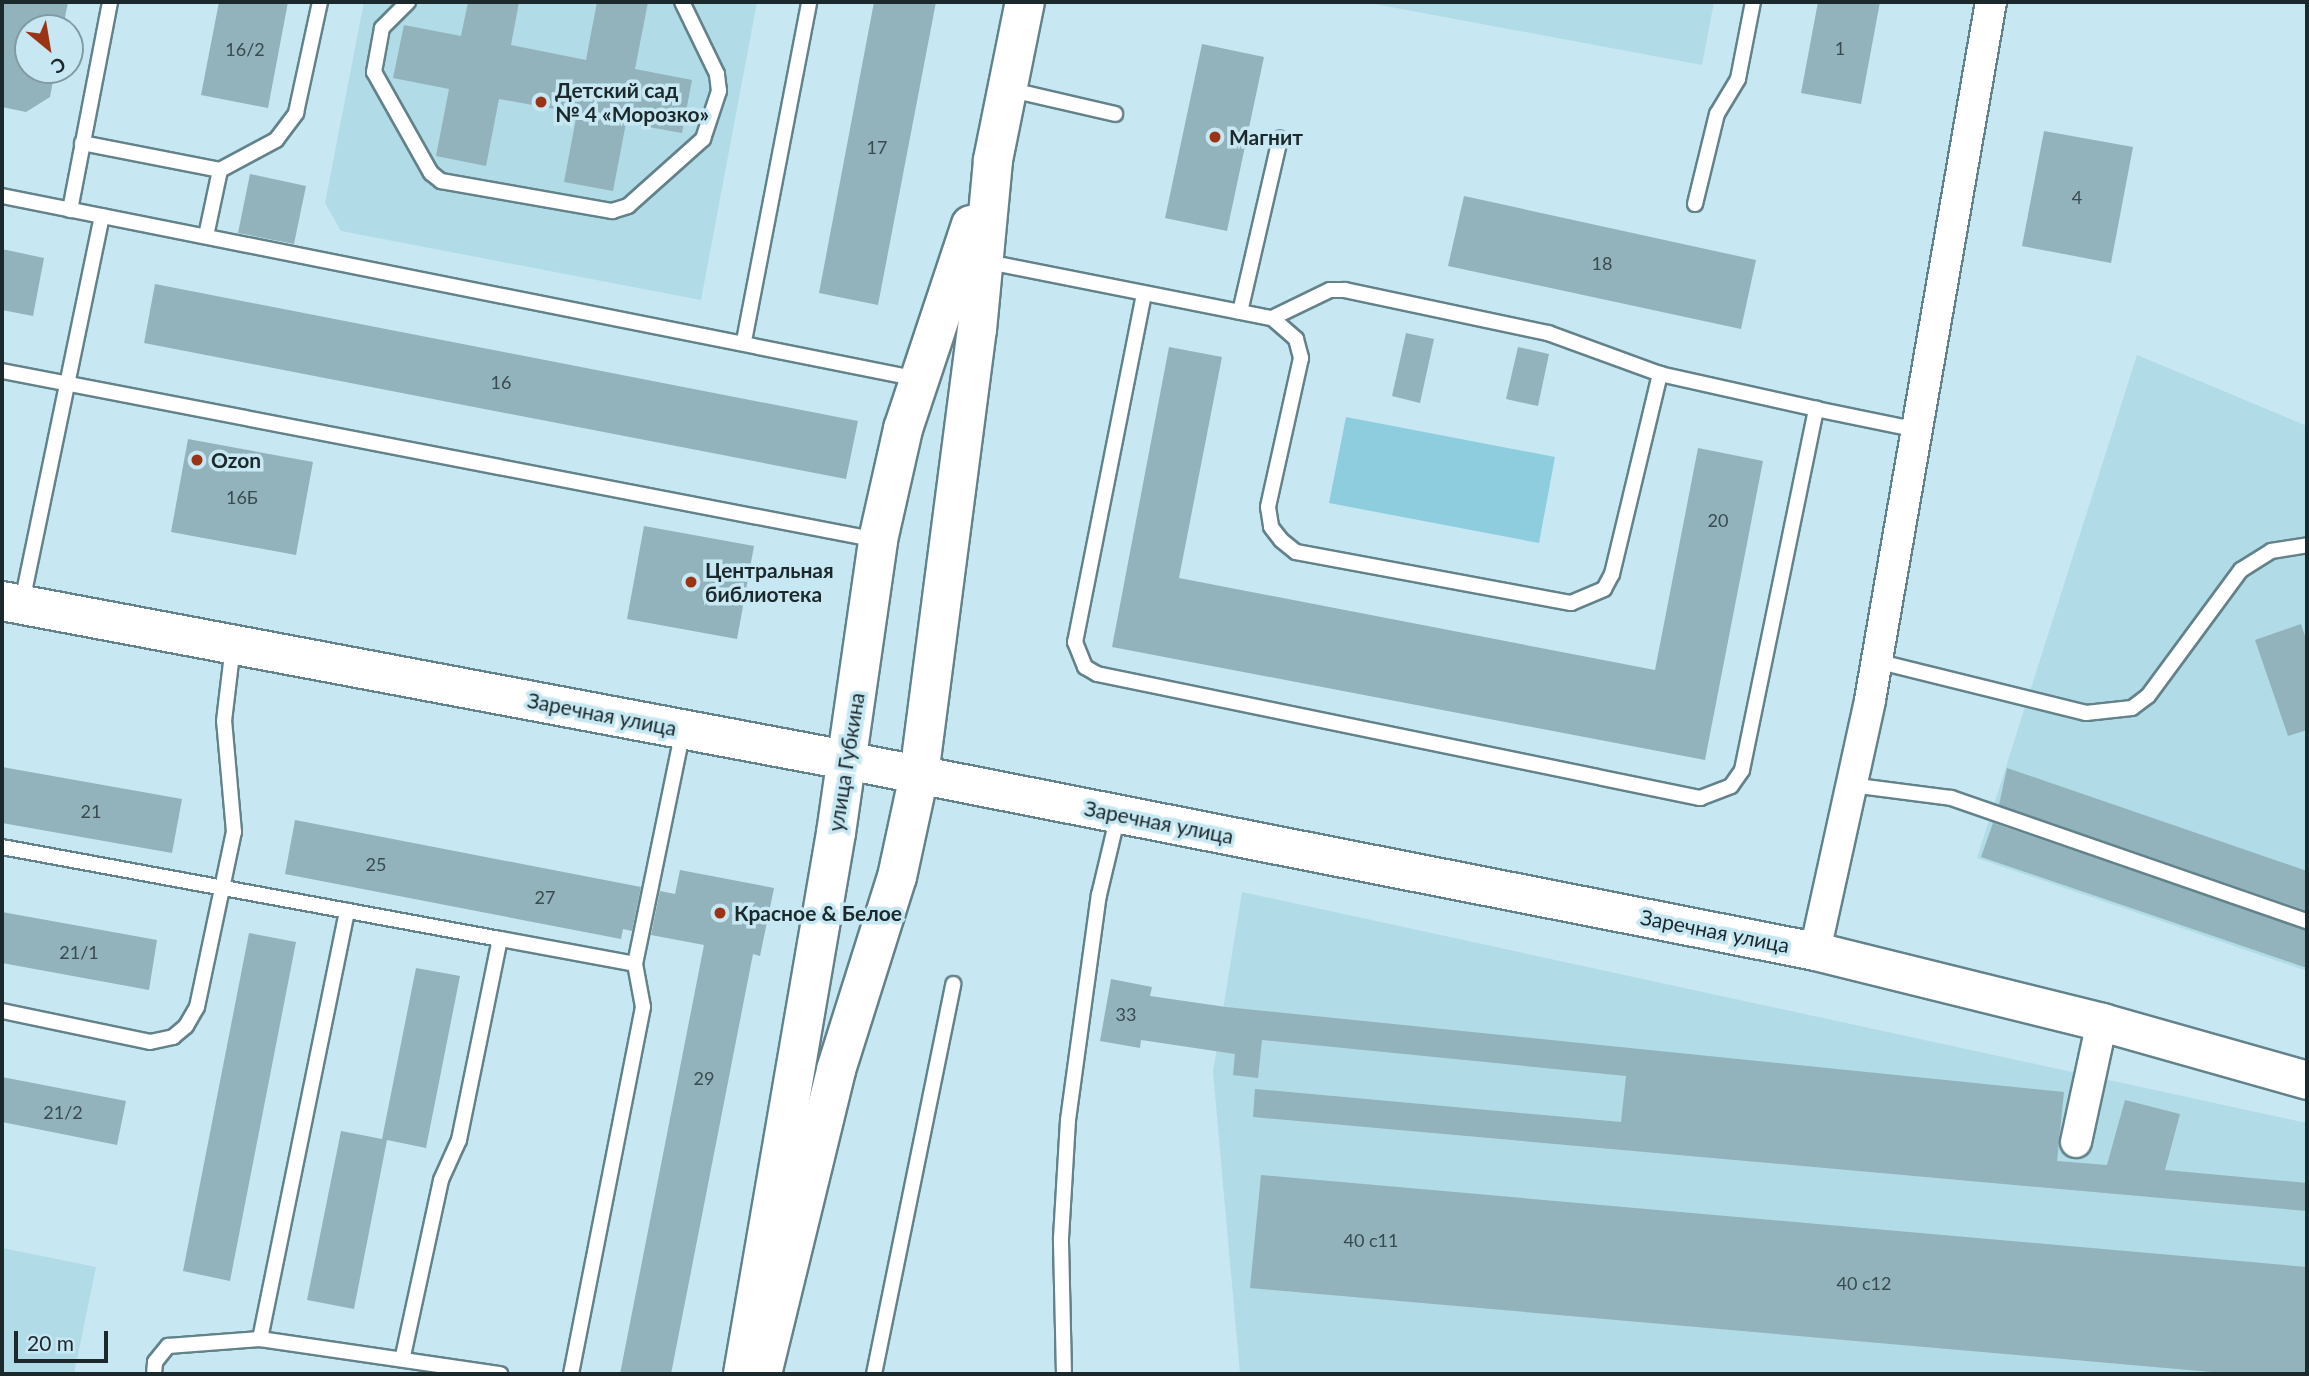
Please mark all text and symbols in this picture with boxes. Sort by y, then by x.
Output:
north arrow [14,14,84,84]
house number: 1 [1835,37,1845,59]
house number: 16/2 [225,38,265,60]
text: С [48,53,70,79]
place label: Детский сад № 4 «Морозко» [555,77,709,127]
marker: Детский сад № 4 «Морозко» [533,94,549,110]
place label: Магнит [1229,124,1303,150]
marker: Магнит [1207,129,1223,145]
house number: 17 [867,136,887,158]
house number: 4 [2072,186,2082,208]
house number: 18 [1592,252,1612,274]
house number: 16 [491,371,511,393]
place label: Ozon [211,447,261,473]
marker: Ozon [189,452,205,468]
house number: 16Б [226,486,258,508]
house number: 20 [1708,509,1728,531]
place label: Центральная библиотека [705,557,834,607]
marker: Центральная библиотека [683,574,699,590]
street label: Заречная улица [525,687,679,741]
street label: улица Губкина [823,691,869,833]
street label: Заречная улица [1082,795,1236,849]
house number: 21 [81,800,101,822]
house number: 25 [366,853,386,875]
house number: 27 [535,886,555,908]
place label: Красное & Белое [734,900,902,926]
street label: Заречная улица [1638,904,1792,958]
marker: Красное & Белое [712,905,728,921]
house number: 21/1 [59,941,99,963]
house number: 33 [1116,1003,1136,1025]
house number: 29 [694,1067,714,1089]
house number: 21/2 [43,1101,83,1123]
house number: 40 с11 [1344,1229,1398,1251]
house number: 40 с12 [1837,1272,1891,1294]
scale bar [18,1316,112,1360]
text: 20 m [27,1330,74,1355]

